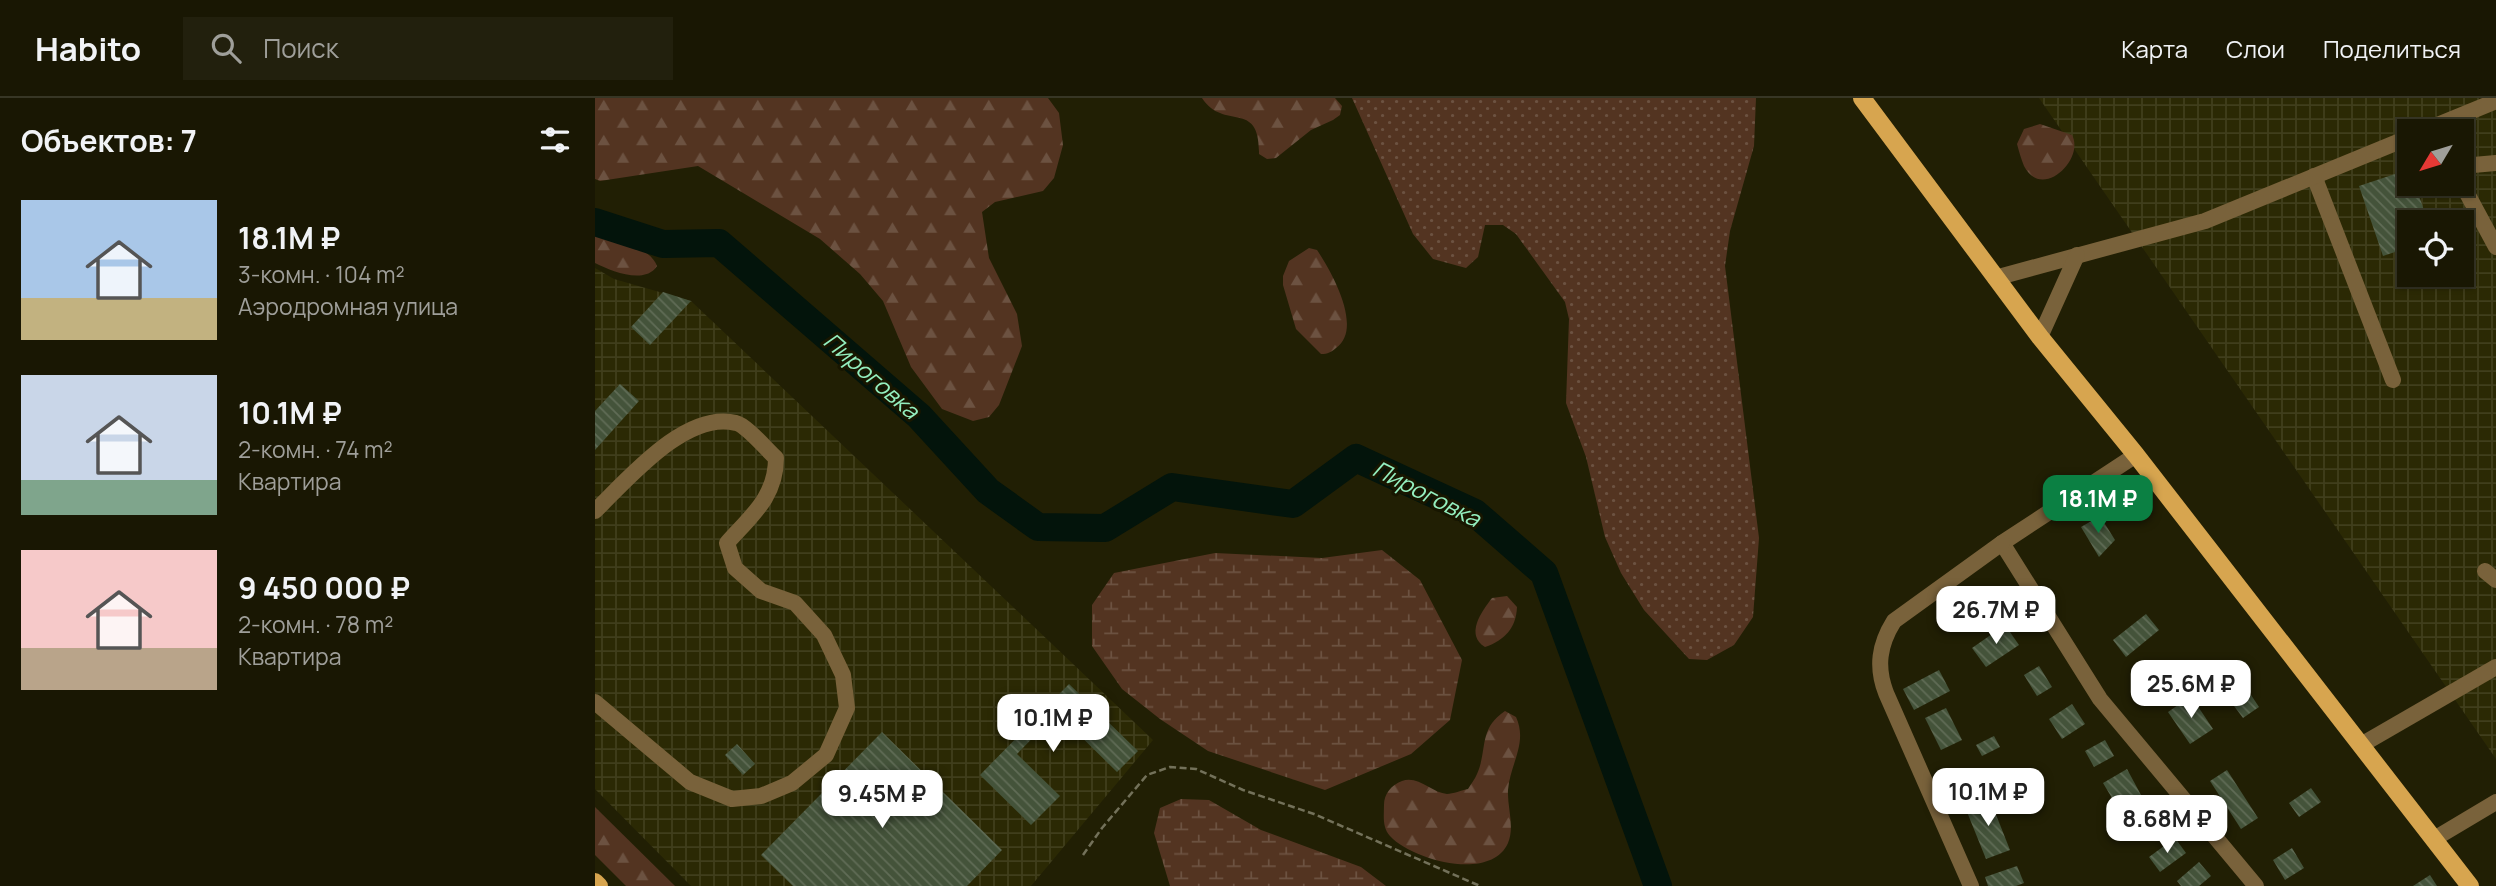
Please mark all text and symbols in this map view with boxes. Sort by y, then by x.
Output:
search box [183,17,673,80]
text: Habito [35,26,141,71]
icon: search [207,29,245,67]
text: Поиск [263,30,339,66]
text: Карта [2121,32,2188,65]
text: Слои [2226,32,2285,65]
text: Поделиться [2323,32,2461,65]
north arrow [2397,119,2475,196]
map controls [2397,119,2474,287]
text: Объектов: 7 [21,120,197,161]
icon: filters [536,121,574,159]
button: locate [2397,210,2474,287]
text: 18.1M ₽ [238,217,340,258]
icon: home [77,228,161,312]
text: 3-комн. · 104 m² [238,258,405,290]
text: Аэродромная улица [238,290,458,322]
water label: Пироговка [817,325,927,426]
text: 10.1M ₽ [238,392,342,433]
icon: home [77,403,161,487]
text: 2-комн. · 74 m² [238,433,393,465]
water label: Пироговка [1368,452,1487,534]
text: Квартира [238,465,342,497]
pin: 18.1M ₽ [2033,476,2163,535]
text: 18.1M ₽ [2059,482,2137,514]
text: 9 450 000 ₽ [238,567,410,608]
icon: home [77,578,161,662]
pin: 26.7M ₽ [1931,587,2061,646]
text: 26.7M ₽ [1952,593,2040,625]
text: 2-комн. · 78 m² [238,608,394,640]
text: Квартира [238,640,342,672]
pin: 25.6M ₽ [2126,660,2256,720]
text: 25.6M ₽ [2147,667,2235,699]
pin: 10.1M ₽ [988,694,1118,754]
text: 10.1M ₽ [1013,701,1093,733]
pin: 10.1M ₽ [1923,768,2053,828]
pin: 9.45M ₽ [817,770,947,830]
text: 10.1M ₽ [1948,775,2028,807]
text: 9.45M ₽ [838,777,926,809]
pin: 8.68M ₽ [2102,796,2232,855]
text: 8.68M ₽ [2122,802,2212,834]

